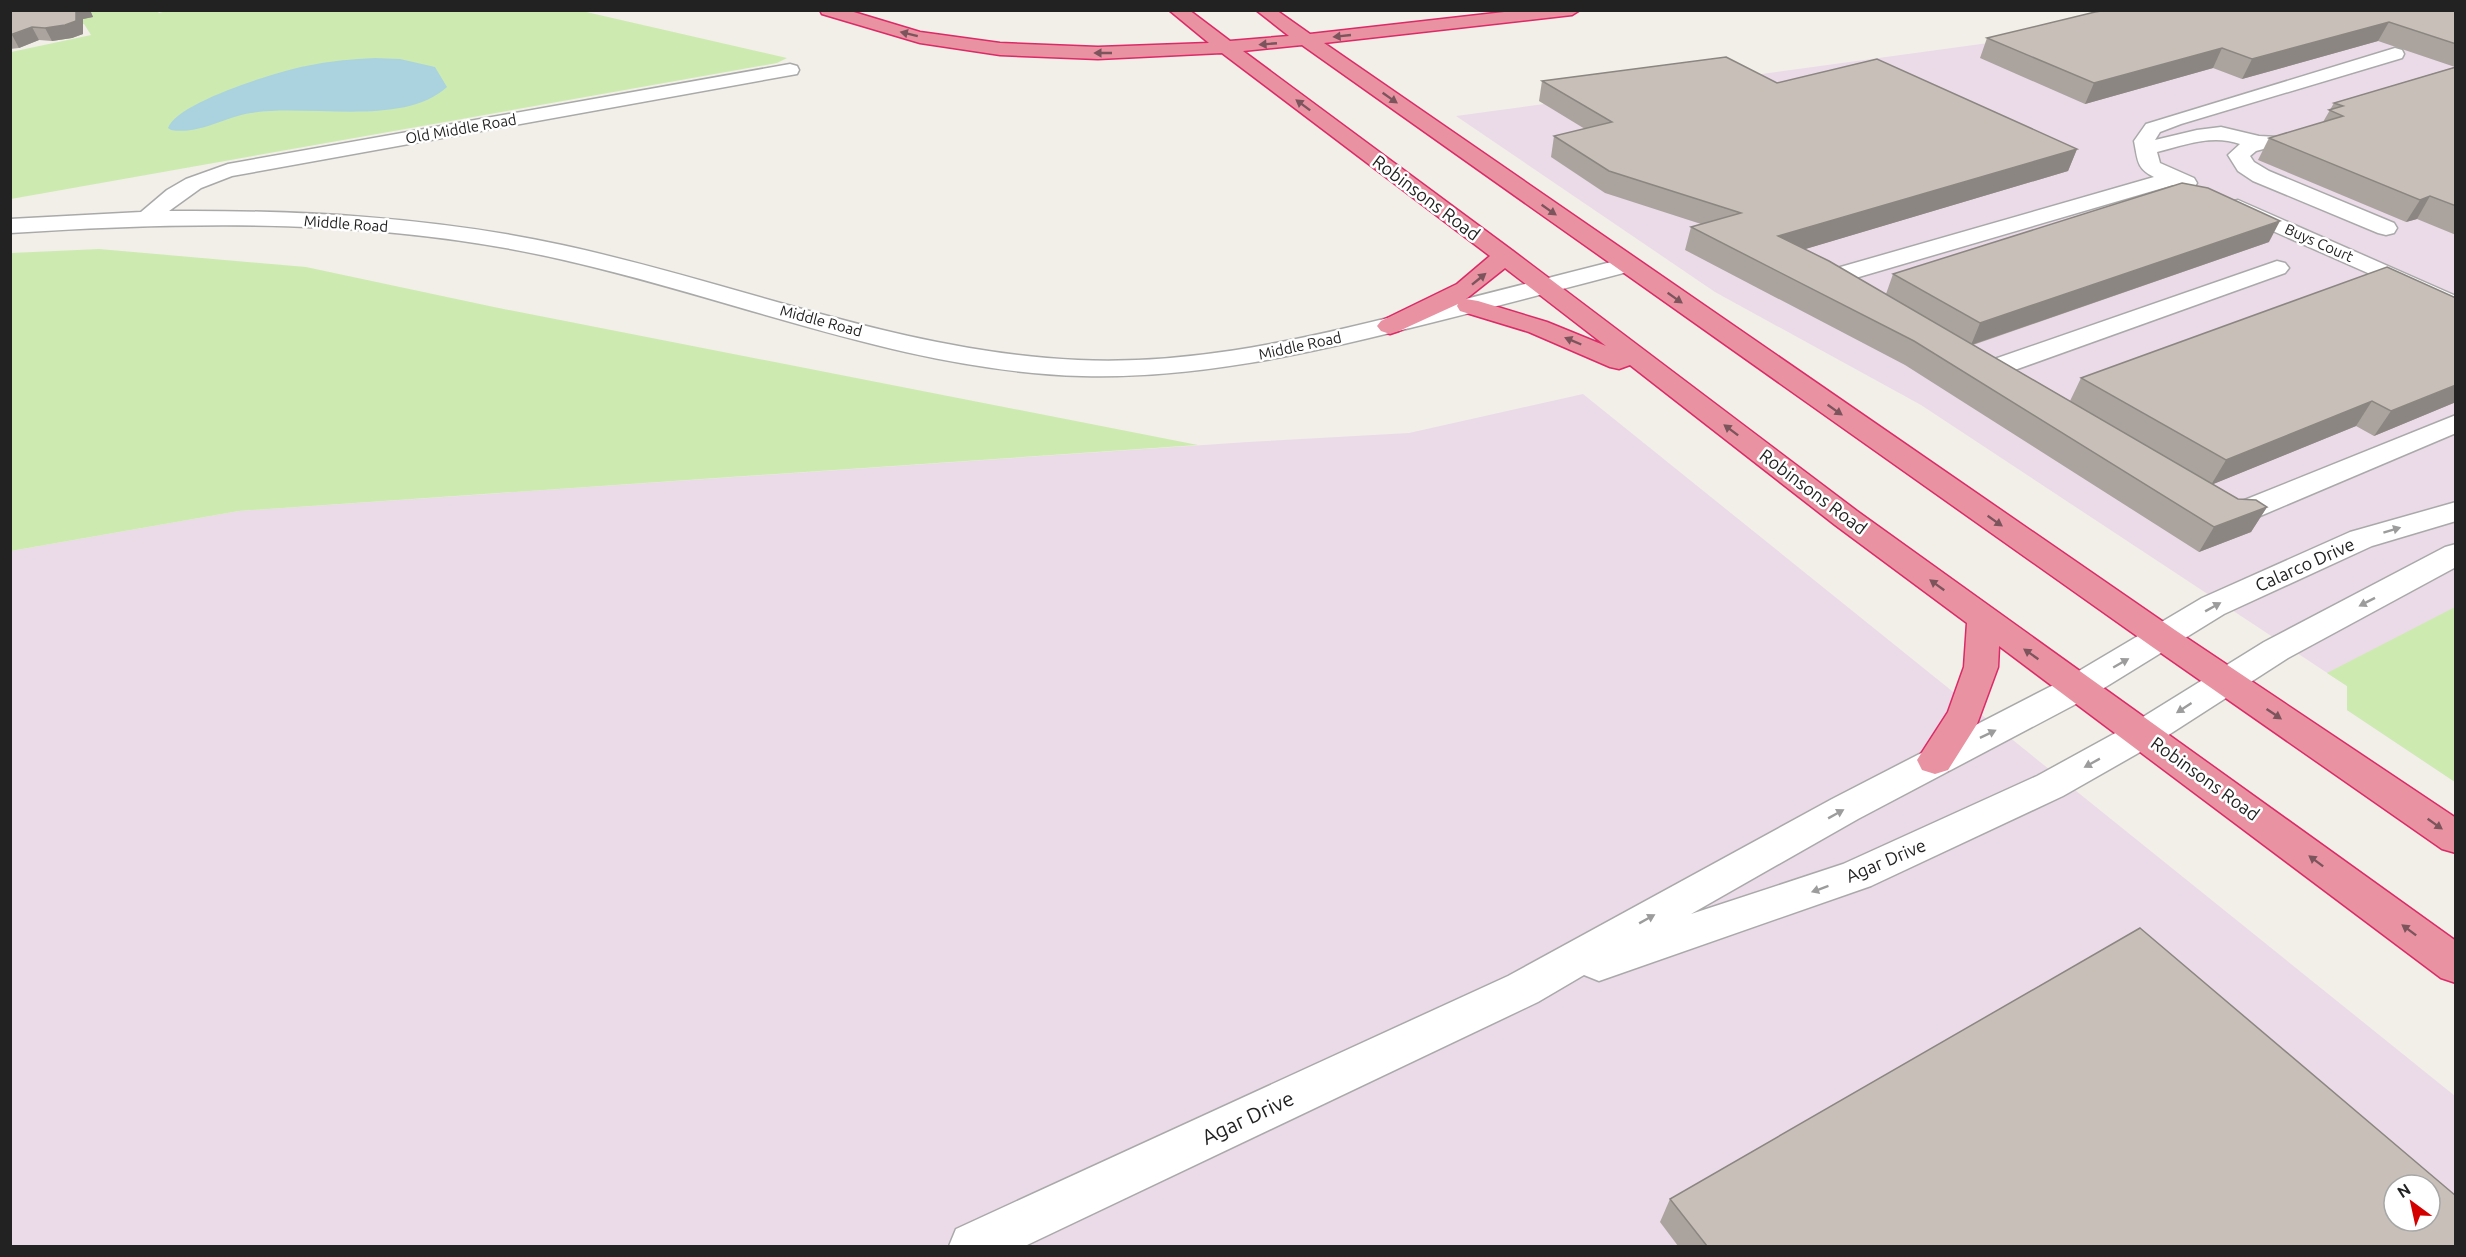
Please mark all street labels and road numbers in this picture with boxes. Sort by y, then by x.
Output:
street label: Old Middle Road [404,110,518,147]
street label: Robinsons Road [1369,150,1484,244]
street label: Middle Road [303,212,389,235]
street label: Buys Court [2282,220,2356,265]
street label: Middle Road [778,301,864,340]
street label: Middle Road [1257,328,1343,363]
street label: Robinsons Road [1756,444,1871,538]
street label: Calarco Drive [2252,533,2357,595]
street label: Robinsons Road [2148,732,2264,824]
street label: Agar Drive [1843,834,1929,886]
street label: Agar Drive [1198,1085,1297,1149]

